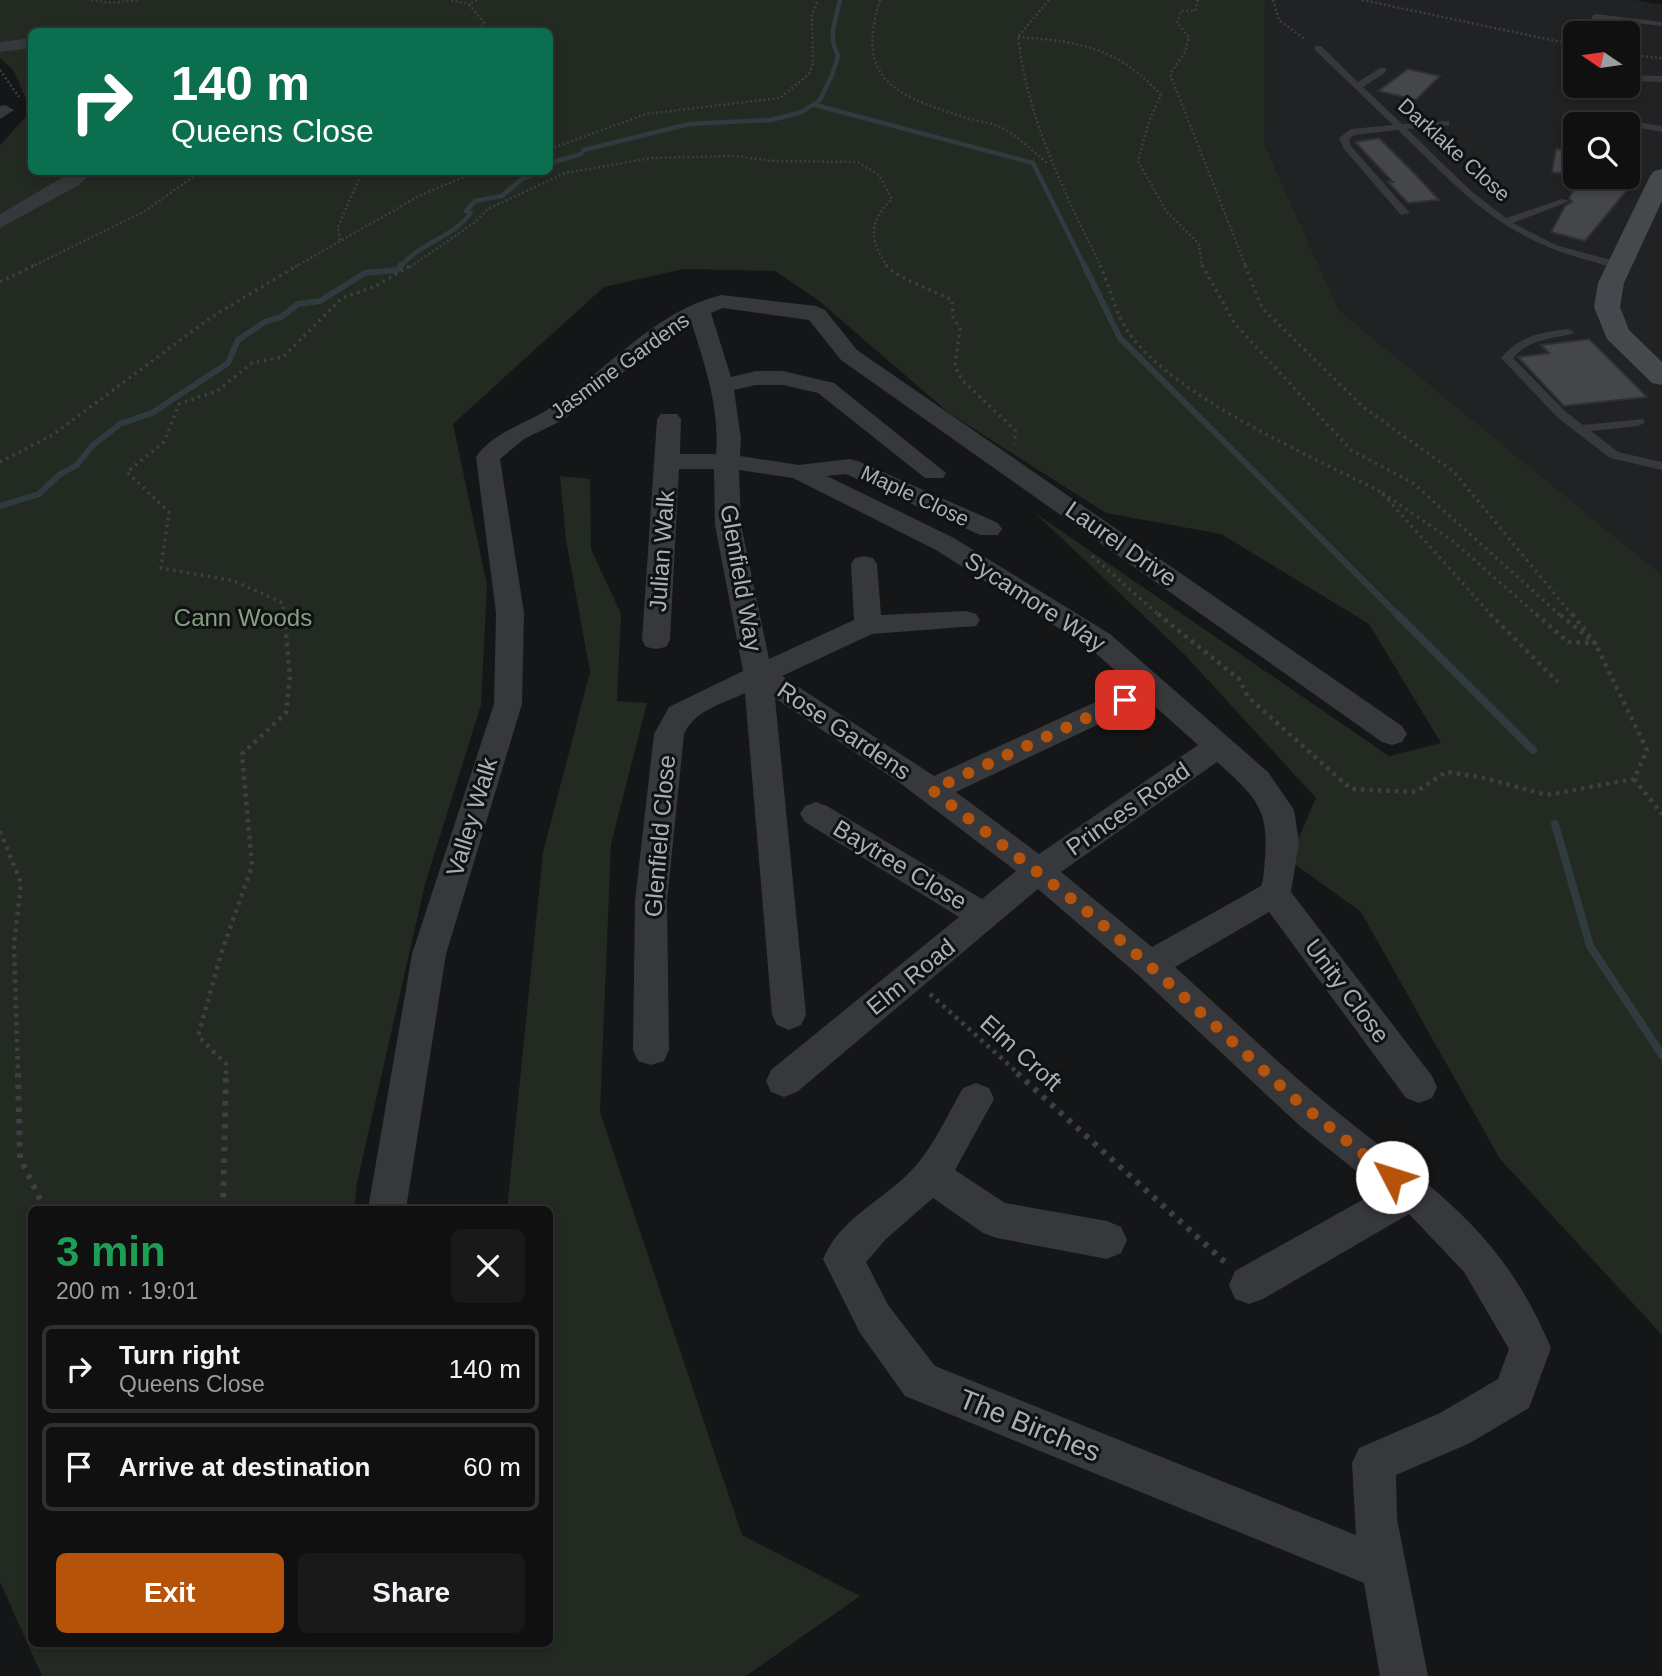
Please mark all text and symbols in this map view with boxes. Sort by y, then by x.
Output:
north arrow [1563,21,1640,98]
map controls [1563,21,1640,189]
icon: right [56,56,147,147]
text: 140 m [171,56,310,110]
street label: Darklake Close [1394,93,1515,206]
button: search [1563,112,1640,189]
text: Queens Close [171,113,374,149]
street label: Jasmine Gardens [546,308,693,423]
street label: Maple Close [857,460,973,531]
street label: Julian Walk [644,488,679,613]
street label: Laurel Drive [1061,495,1182,592]
street label: Glenfield Way [715,502,768,653]
street label: Sycamore Way [960,546,1110,657]
park label: Cann Woods [174,604,312,631]
pin [1095,670,1155,730]
street label: Rose Gardens [773,676,916,785]
icon: arrive [1106,681,1144,719]
street label: Valley Walk [441,753,503,879]
street label: Glenfield Close [639,754,680,918]
street label: Princes Road [1061,756,1194,861]
street label: Baytree Close [829,814,972,915]
street label: Elm Road [861,933,960,1020]
street label: Unity Close [1300,934,1395,1048]
street label: Elm Croft [975,1009,1068,1096]
position arrow [1355,1140,1429,1214]
text: 3 min [56,1228,166,1275]
button: close [451,1229,525,1303]
text: 200 m · 19:01 [56,1278,198,1304]
text: Turn right [119,1340,240,1370]
icon: right [60,1350,98,1388]
text: 140 m [449,1354,521,1384]
text: Queens Close [119,1371,265,1397]
street label: The Birches [955,1383,1105,1468]
icon: arrive [60,1448,98,1486]
text: Arrive at destination [119,1452,370,1482]
text: 60 m [463,1452,521,1482]
button: Exit [56,1553,284,1633]
button: Share [298,1553,525,1633]

